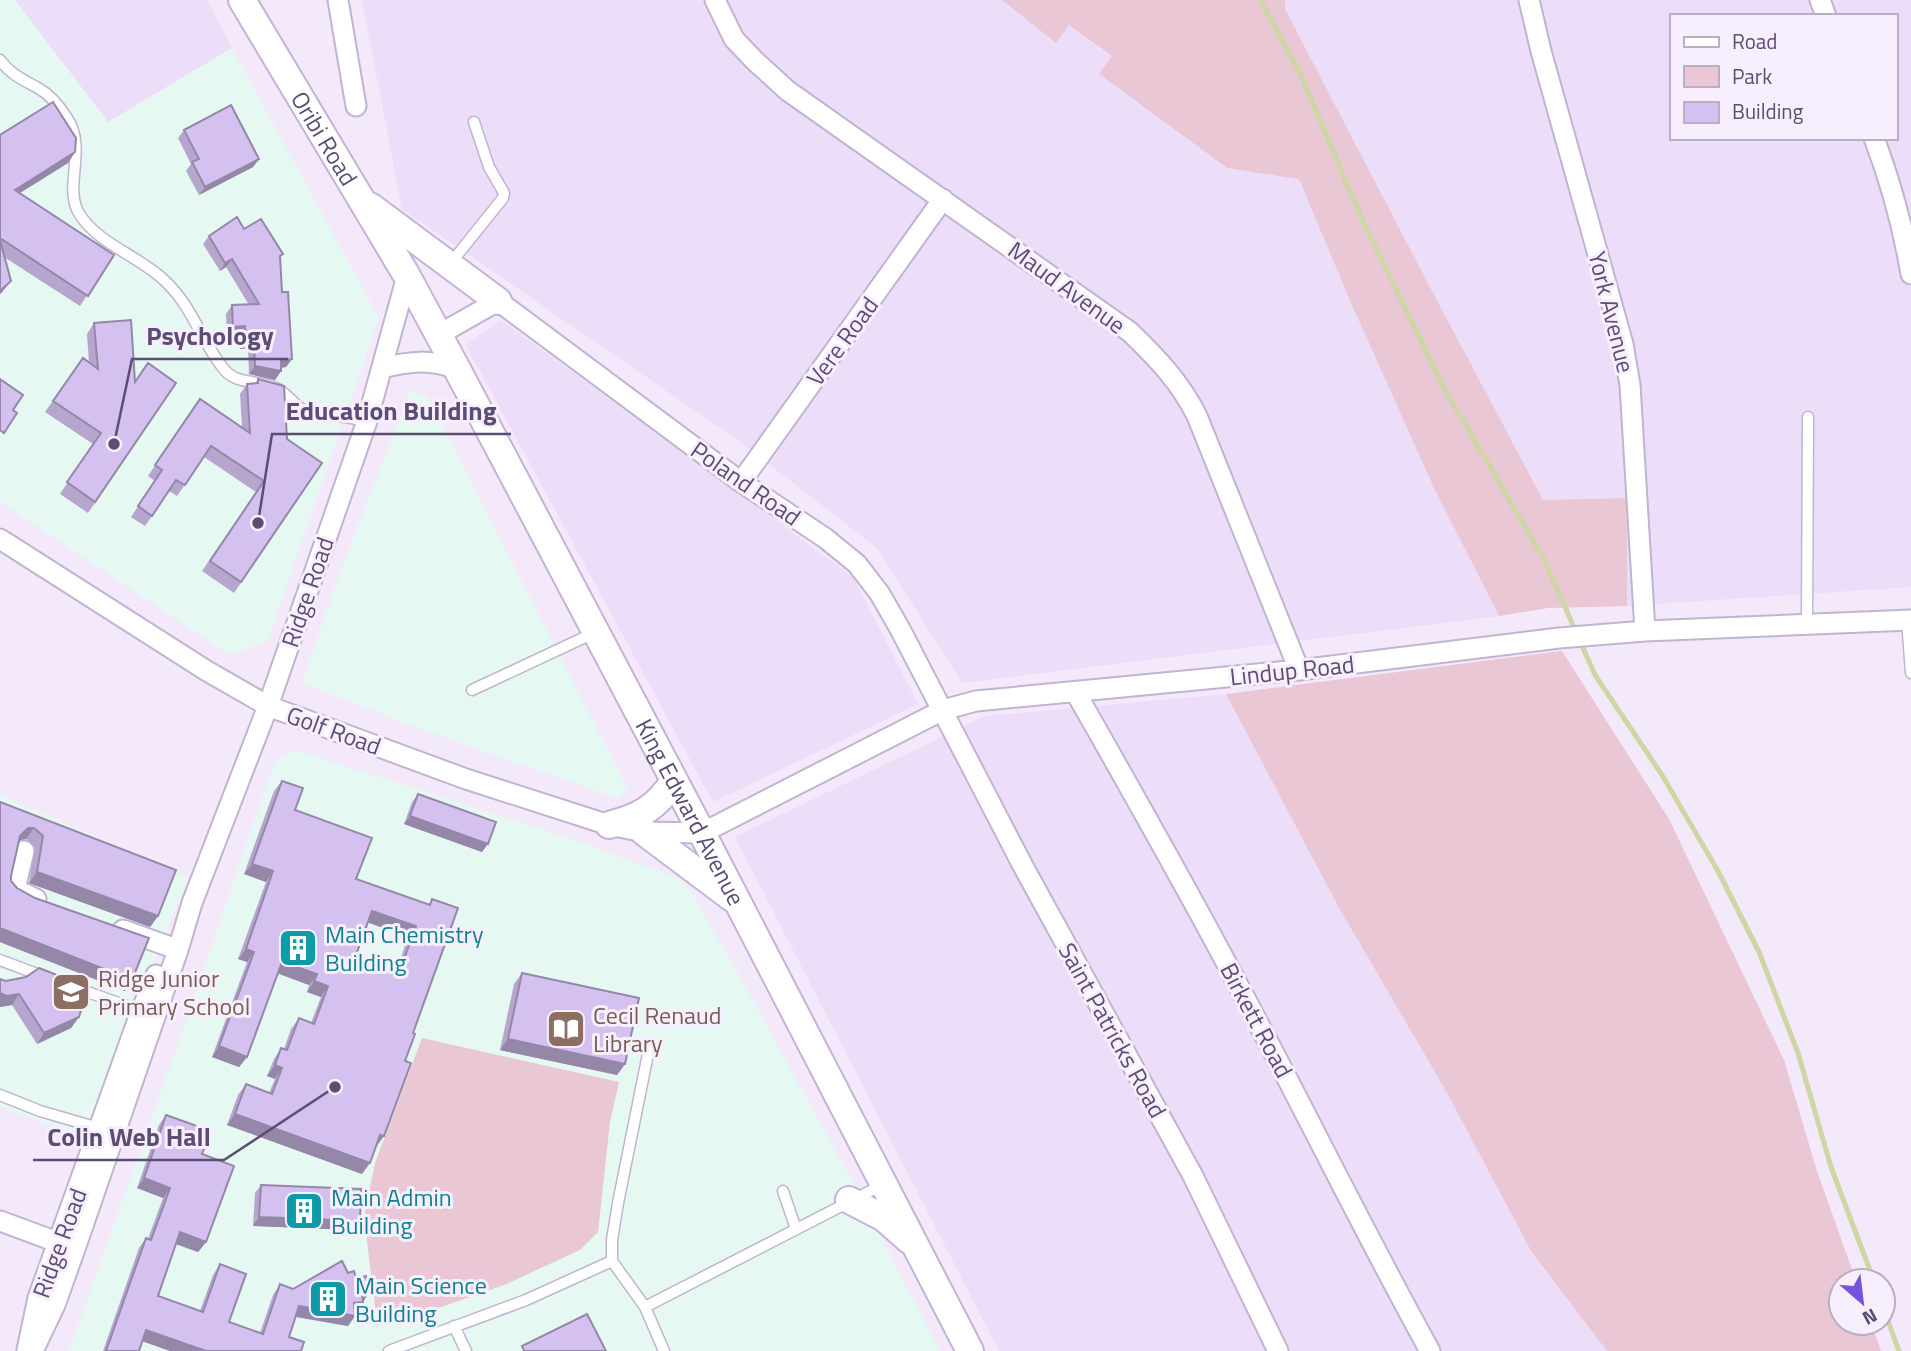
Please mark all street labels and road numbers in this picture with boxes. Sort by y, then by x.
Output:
street label: Oribi Road [282,84,367,192]
street label: Maud Avenue [1001,232,1133,342]
street label: York Avenue [1580,247,1644,377]
street label: Vere Road [797,289,887,393]
street label: Poland Road [684,432,808,534]
street label: Ridge Road [271,532,343,652]
street label: Lindup Road [1228,646,1356,694]
street label: Golf Road [282,696,386,764]
street label: King Edward Avenue [627,712,754,912]
street label: Saint Patricks Road [1050,936,1176,1124]
street label: Birkett Road [1212,956,1302,1084]
street label: Ridge Road [23,1183,95,1303]

